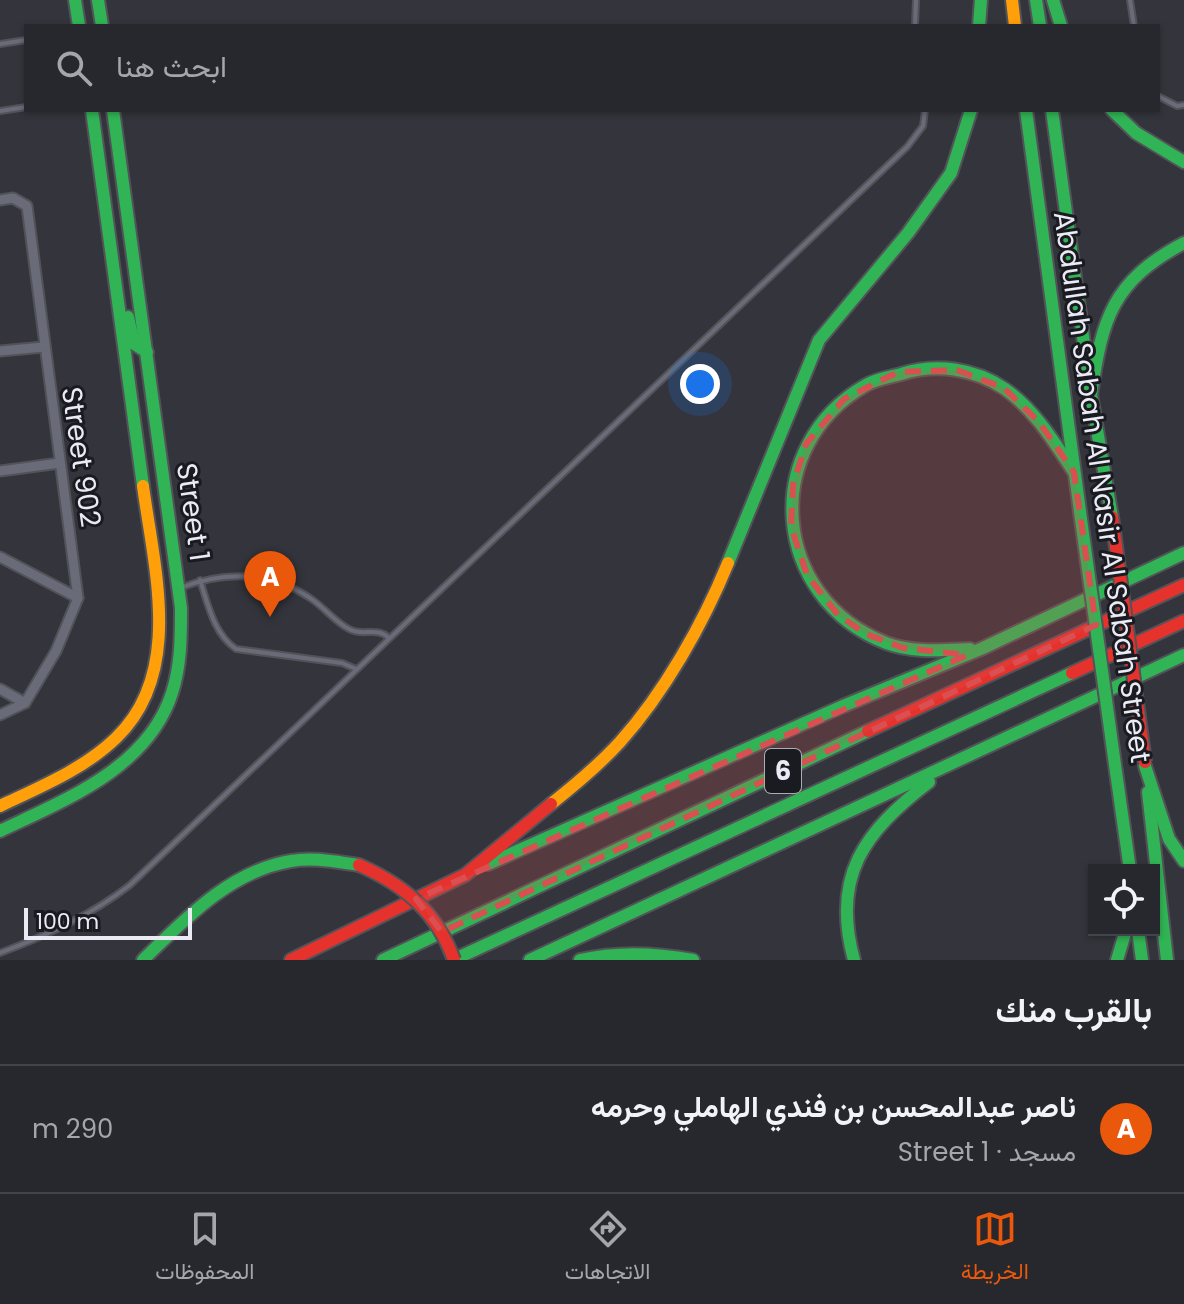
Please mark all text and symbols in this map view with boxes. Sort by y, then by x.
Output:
search box [24,24,1160,112]
text: ابحث هنا [116,45,227,88]
icon: search [52,46,96,90]
street label: Abdullah Sabah Al Nasir Al Sabah Street [1044,209,1160,765]
your location [680,364,720,404]
street label: Street 902 [52,385,110,529]
street label: Street 1 [167,461,219,563]
pin: A [244,551,296,617]
road number: 6 [765,749,801,793]
map controls [1088,864,1160,936]
button: locate [1088,864,1160,936]
scale bar [24,904,192,940]
text: 100 m [36,906,99,937]
text: بالقرب منك [996,986,1152,1034]
text: ناصر عبدالمحسن بن فندي الهاملي وحرمه [591,1085,1076,1128]
text: 290 m [32,1111,113,1147]
text: A [1116,1111,1136,1147]
text: مسجد · Street 1 [898,1134,1076,1170]
tab: المحفوظات [155,1207,254,1291]
tab: الاتجاهات [565,1207,650,1291]
tab: الخريطة [961,1207,1029,1291]

